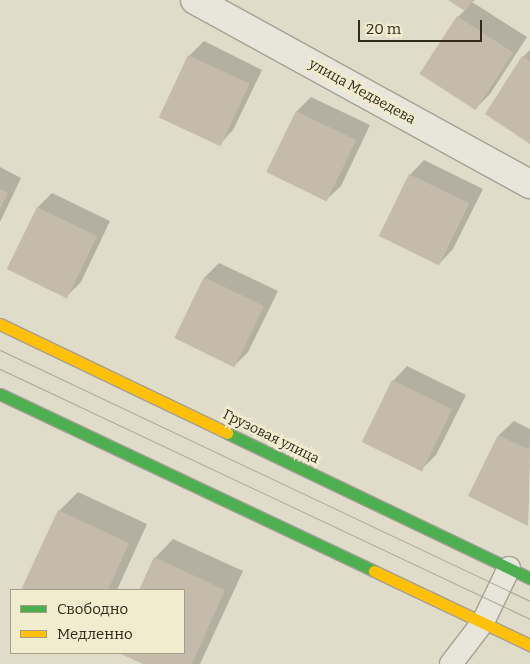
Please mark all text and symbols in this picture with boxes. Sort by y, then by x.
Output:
scale bar [360,10,484,42]
text: 20 m [366,20,401,38]
street label: улица Медведева [306,56,418,128]
street label: Грузовая улица [220,406,322,468]
legend [10,589,185,654]
text: Свободно [57,600,128,618]
text: Медленно [57,625,133,643]

